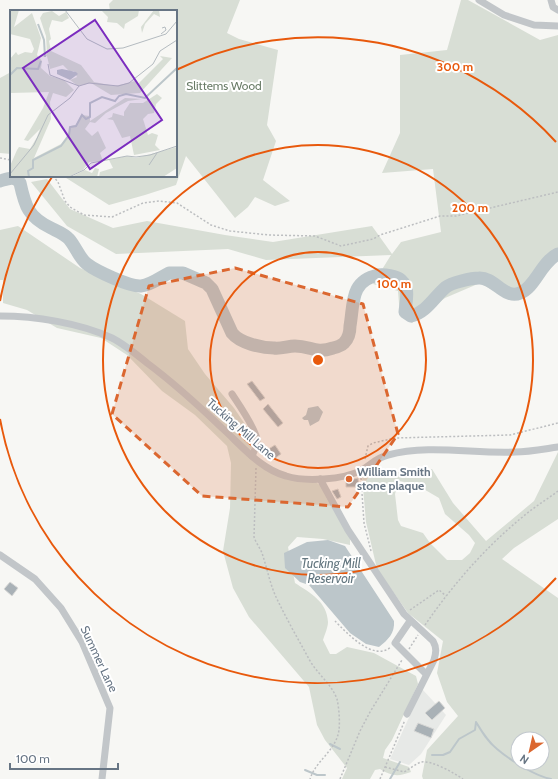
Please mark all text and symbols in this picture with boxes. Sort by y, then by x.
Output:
inset map [10,10,177,177]
text: 300 m [437,59,473,74]
park label: Slittems Wood [186,78,262,93]
text: 200 m [452,200,488,215]
text: 100 m [377,276,411,291]
centre of rings [311,353,325,367]
street label: Tucking Mill Lane [204,395,279,462]
place label: William Smith stone plaque [357,464,431,493]
marker: William Smith stone plaque [344,474,354,484]
water label: Tucking Mill Reservoir [301,555,361,586]
street label: Summer Lane [78,623,121,694]
north arrow [510,731,550,771]
scale bar [10,745,118,771]
text: 100 m [16,751,50,766]
text: N [517,751,532,767]

